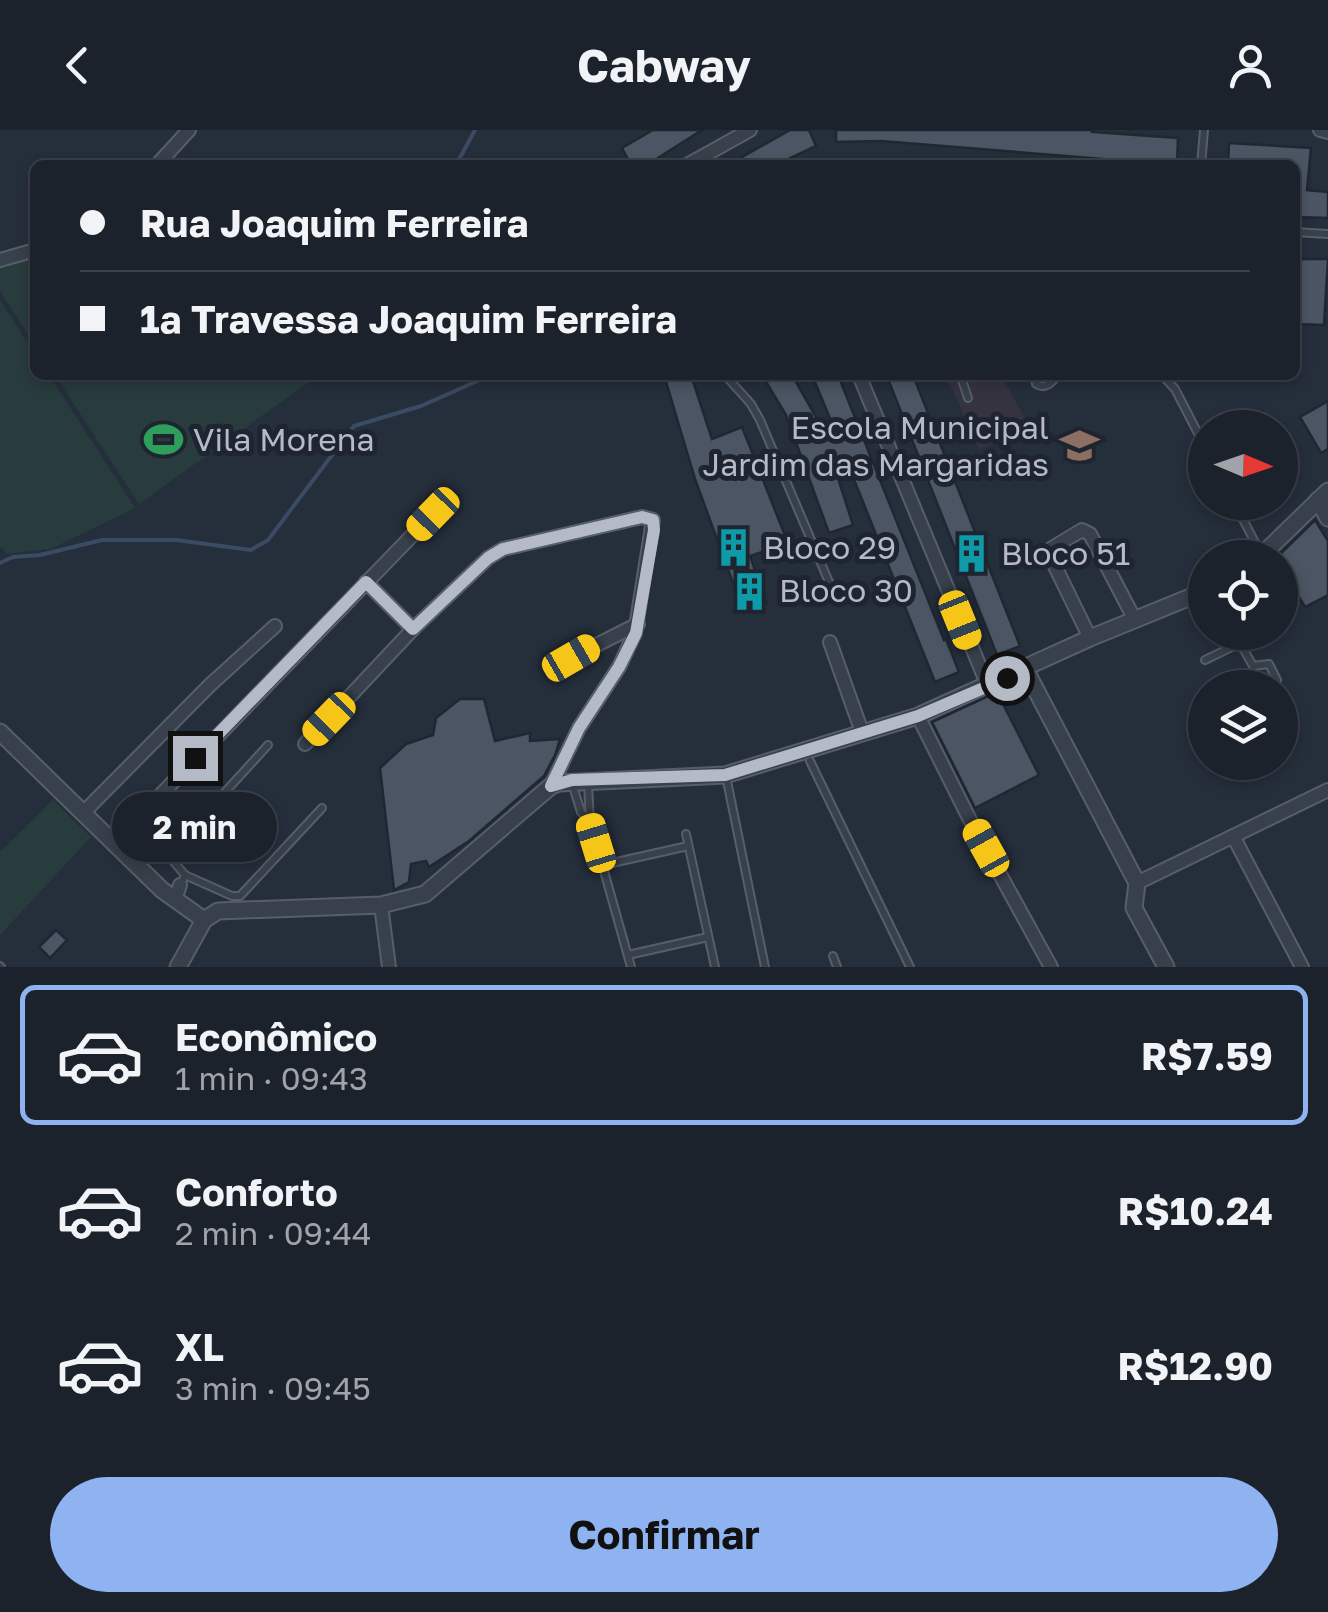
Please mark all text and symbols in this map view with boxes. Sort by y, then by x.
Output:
icon: back [50,38,105,93]
text: Cabway [577,38,751,92]
icon: person [1223,38,1278,93]
text: Rua Joaquim Ferreira [140,200,529,245]
text: 1ª Travessa Joaquim Ferreira [140,296,677,341]
place label: Escola Municipal Jardim das Margaridas [702,408,1049,483]
north arrow [1188,410,1298,520]
map controls [1188,410,1298,780]
sports icon: Vila Morena [142,419,184,461]
place label: Vila Morena [193,420,375,458]
school or university icon: Escola Municipal Jardim das Margaridas [1058,425,1100,467]
car [401,482,465,546]
building icon: Bloco 29 [712,527,754,569]
place label: Bloco 29 [763,528,896,566]
building icon: Bloco 51 [950,533,992,575]
place label: Bloco 51 [1001,534,1130,572]
button: locate [1188,540,1298,650]
building icon: Bloco 30 [728,570,770,612]
place label: Bloco 30 [779,571,913,609]
car [935,587,985,653]
car [538,630,604,686]
route start [985,656,1030,701]
button: layers [1188,670,1298,780]
car [297,687,361,751]
route end [173,736,218,781]
callout: 2 min [112,793,278,863]
text: 2 min [153,808,236,846]
car [573,810,619,876]
car [958,814,1014,882]
icon: car [55,1010,145,1100]
text: Econômico [175,1014,377,1059]
text: R$7.59 [1141,1033,1273,1078]
text: 1 min · 09:43 [175,1059,368,1097]
icon: car [55,1165,145,1255]
text: Conforto [175,1169,338,1214]
text: R$10.24 [1118,1188,1273,1233]
text: 2 min · 09:44 [175,1214,372,1252]
icon: car [55,1320,145,1410]
text: XL [175,1324,224,1369]
text: R$12.90 [1117,1343,1273,1388]
text: 3 min · 09:45 [175,1369,371,1407]
button: Confirmar [50,1477,1278,1592]

